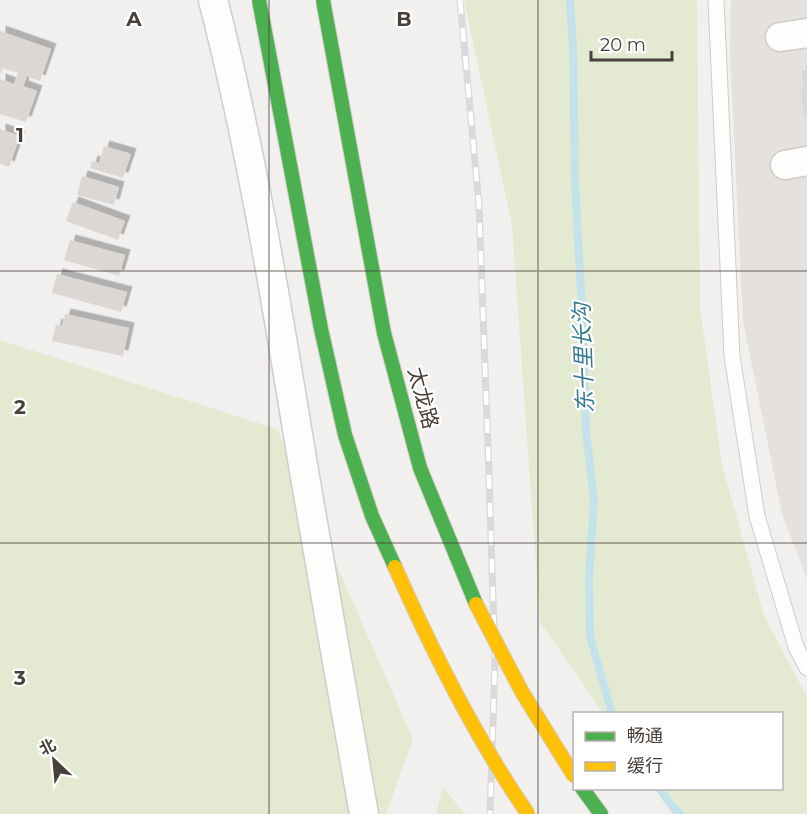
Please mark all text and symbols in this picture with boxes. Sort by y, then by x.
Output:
text: A [125,7,142,31]
text: B [396,7,412,31]
scale bar [591,24,672,62]
text: 20 m [600,34,646,56]
text: 1 [16,123,24,147]
water label: 东十里长沟 [568,301,599,413]
street label: 太龙路 [403,364,444,432]
text: 2 [14,395,26,419]
text: 3 [13,666,26,690]
legend [573,712,783,790]
text: 畅通 [627,725,663,747]
north arrow [24,730,84,790]
text: 北 [36,735,59,759]
text: 缓行 [627,755,663,777]

